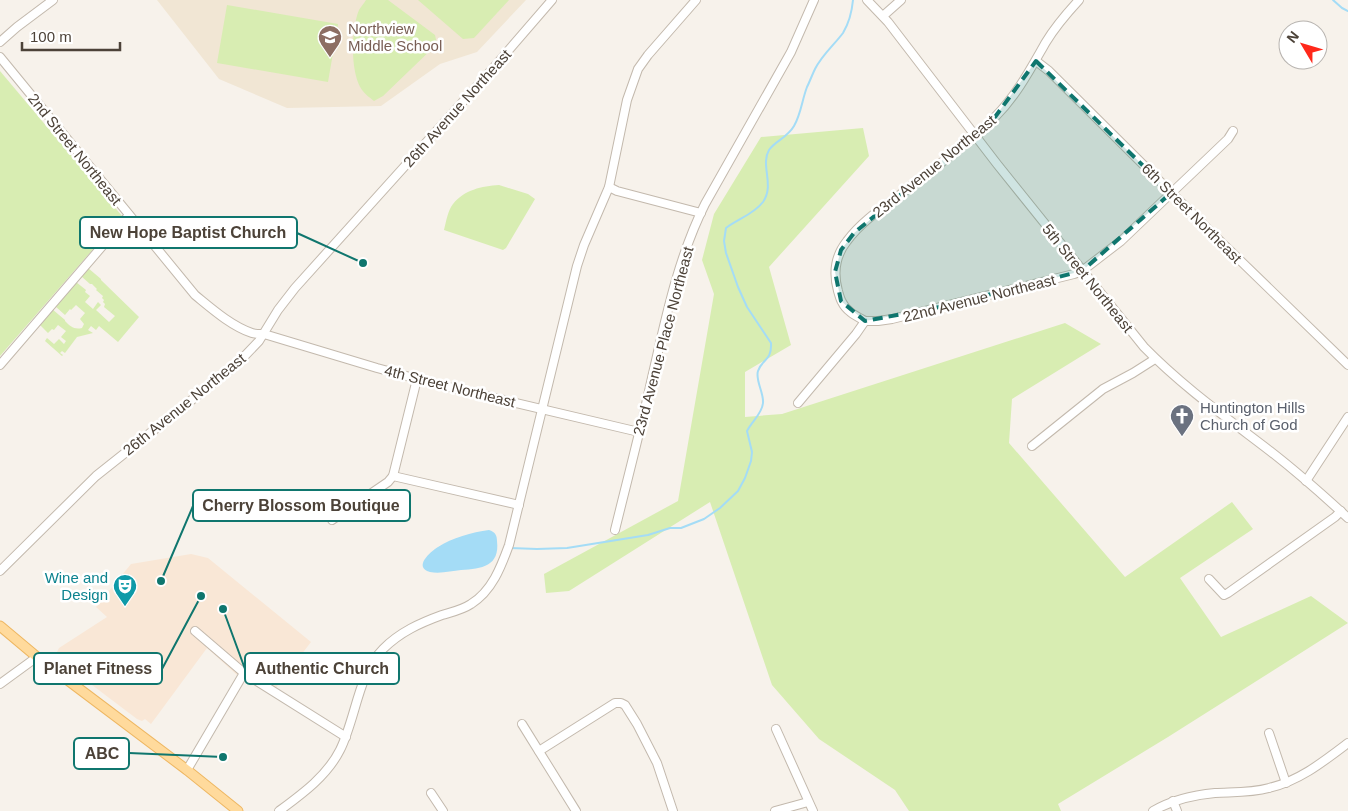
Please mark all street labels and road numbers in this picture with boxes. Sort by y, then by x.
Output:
street label: 26th Avenue Northeast [400,45,515,170]
street label: 2nd Street Northeast [25,90,126,209]
street label: 23rd Avenue Northeast [869,111,1000,221]
street label: 6th Street Northeast [1139,160,1246,267]
street label: 5th Street Northeast [1039,220,1137,336]
street label: 23rd Avenue Place Northeast [630,244,697,437]
street label: 22nd Avenue Northeast [901,271,1058,325]
street label: 26th Avenue Northeast [119,349,249,459]
street label: 4th Street Northeast [383,362,518,411]

